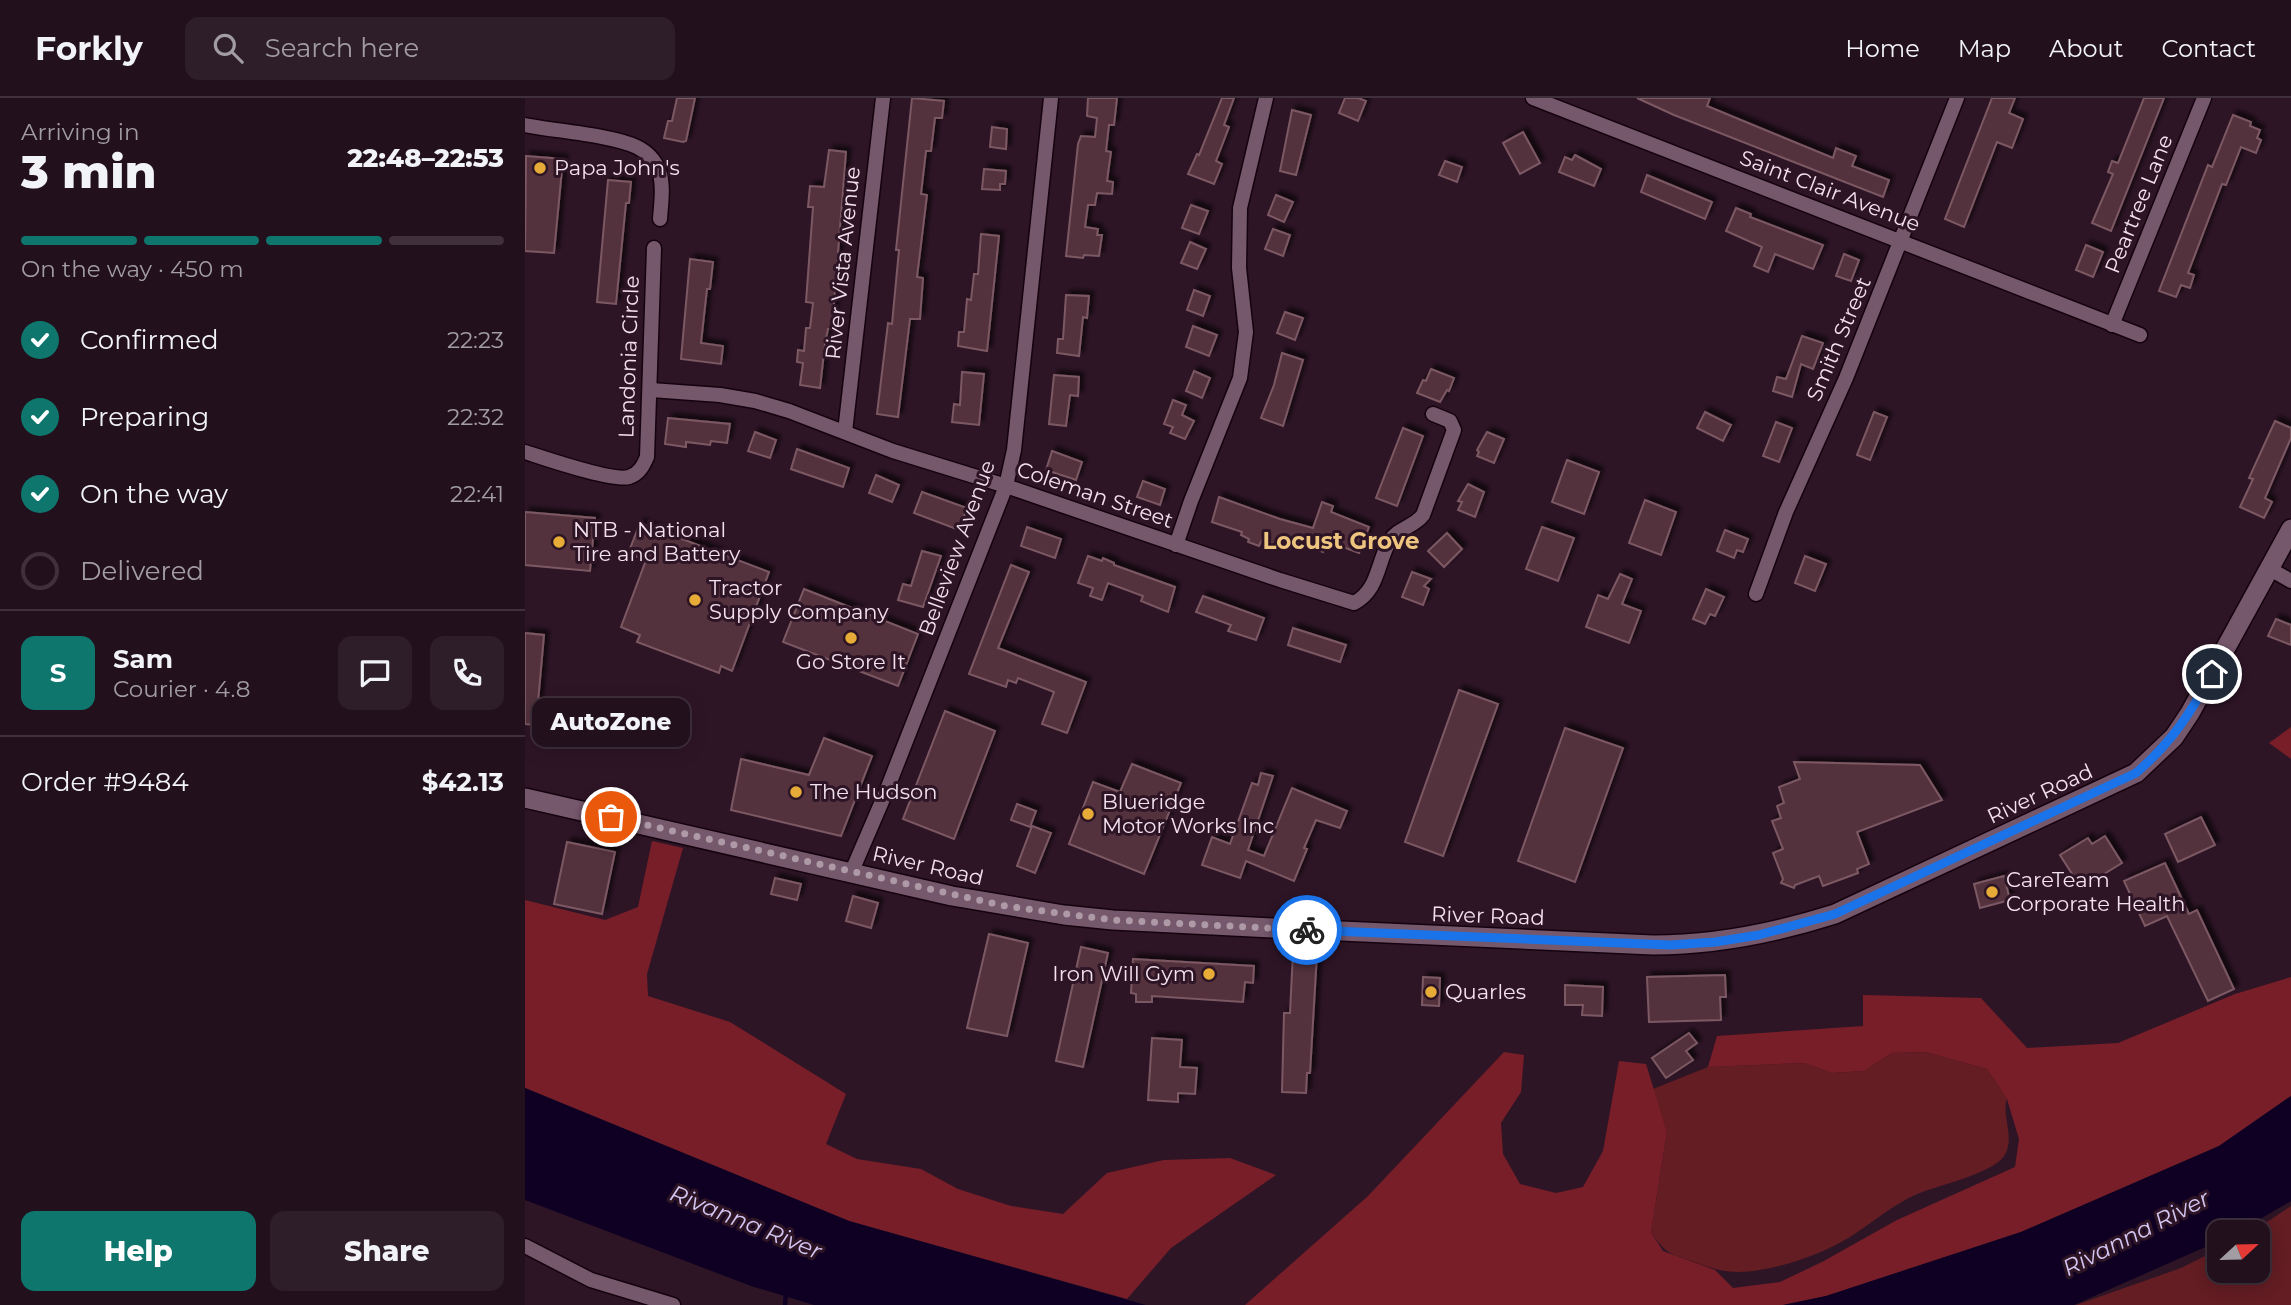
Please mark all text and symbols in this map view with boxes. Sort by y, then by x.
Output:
search box [185,17,675,80]
text: Forkly [35,28,143,68]
icon: search [209,29,247,67]
text: Search here [265,32,419,64]
text: Home [1845,34,1920,63]
text: Map [1958,34,2011,63]
text: About [2049,34,2123,63]
text: Contact [2161,34,2256,63]
text: Arriving in [21,118,140,146]
street label: Peartree Lane [2099,131,2178,277]
text: 22:48–22:53 [347,142,504,174]
text: 3 min [21,143,157,200]
street label: Saint Clair Avenue [1737,145,1924,236]
place label: Papa John's [554,155,680,180]
marker: Papa John's [532,160,548,176]
street label: River Vista Avenue [820,165,865,361]
text: On the way · 450 m [21,255,244,283]
street label: Smith Street [1801,273,1876,405]
street label: Landonia Circle [613,275,644,439]
icon: check [21,321,59,359]
text: Confirmed [80,324,219,356]
text: 22:23 [447,326,504,354]
icon: check [21,398,59,436]
text: Preparing [80,401,209,433]
text: 22:32 [447,403,504,431]
street label: Coleman Street [1014,456,1177,533]
street label: Belleview Avenue [913,457,1000,639]
icon: check [21,475,59,513]
text: On the way [80,478,228,510]
text: 22:41 [450,480,504,508]
place label: NTB - National Tire and Battery [573,517,741,566]
district label: Locust Grove [1262,527,1420,555]
marker: NTB - National Tire and Battery [551,534,567,550]
text: Delivered [80,555,204,587]
place label: Tractor Supply Company [709,575,889,624]
marker: Tractor Supply Company [687,592,703,608]
marker: Go Store It [843,630,859,646]
button: chat [338,636,412,710]
button: phone [430,636,504,710]
text: Sam [113,643,173,675]
pin [2182,644,2242,704]
place label: Go Store It [796,649,906,674]
icon: home [2193,655,2231,693]
text: S [50,657,66,689]
text: Courier · 4.8 [113,675,250,703]
callout: AutoZone [532,698,690,747]
text: AutoZone [551,708,671,736]
street label: River Road [1983,758,2096,829]
text: Order #9484 [21,766,189,798]
text: $42.13 [422,766,504,798]
place label: The Hudson [810,779,937,804]
marker: The Hudson [788,784,804,800]
pin [581,787,641,847]
place label: Blueridge Motor Works Inc [1102,789,1274,838]
icon: bag [592,798,630,836]
marker: Blueridge Motor Works Inc [1080,806,1096,822]
street label: River Road [870,841,986,890]
place label: CareTeam Corporate Health [2006,867,2186,916]
marker: CareTeam Corporate Health [1984,884,2000,900]
courier [1272,895,1342,965]
street label: River Road [1431,901,1545,930]
icon: bike [1288,911,1326,949]
place label: Iron Will Gym [1052,961,1195,986]
marker: Iron Will Gym [1201,966,1217,982]
place label: Quarles [1445,979,1526,1004]
marker: Quarles [1423,984,1439,1000]
water label: Rivanna River [666,1179,827,1265]
water label: Rivanna River [2058,1184,2215,1282]
button: Help [21,1211,256,1291]
button: Share [270,1211,504,1291]
north arrow [2207,1220,2270,1283]
map controls [2207,1220,2270,1283]

